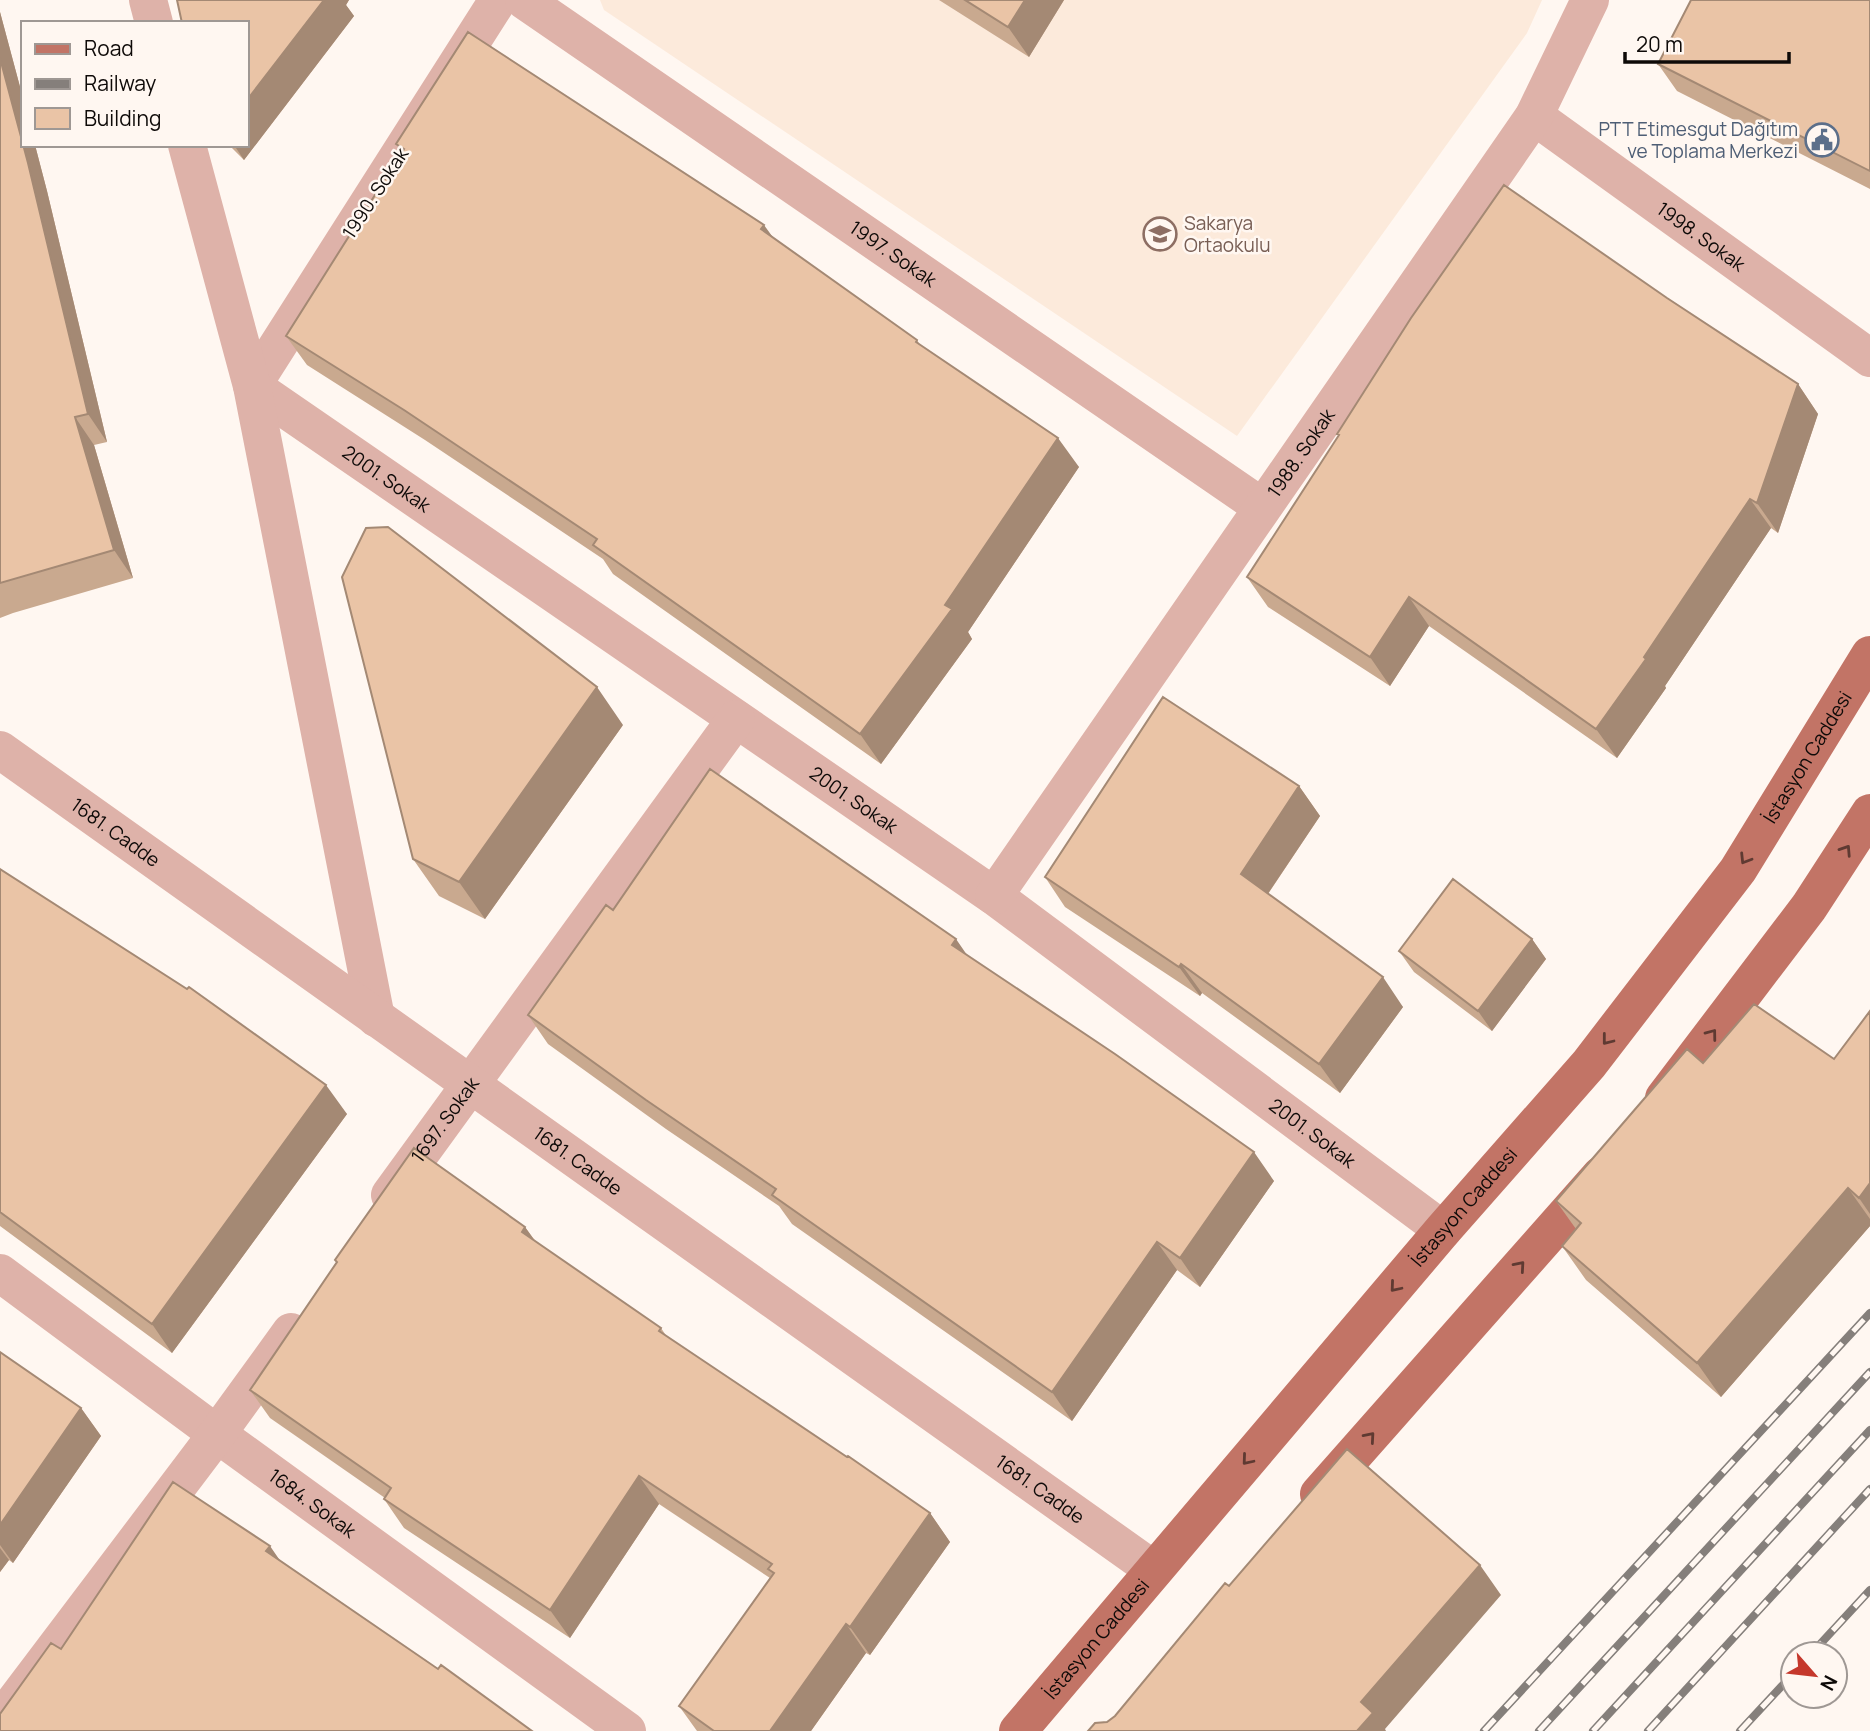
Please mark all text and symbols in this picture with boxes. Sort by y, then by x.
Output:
legend [21,21,248,147]
scale bar [1625,21,1790,65]
text: 20 m [1636,30,1683,58]
text: Road [84,34,134,62]
text: Railway [84,69,156,97]
text: Building [84,104,161,132]
place label: PTT Etimesgut Dağıtım ve Toplama Merkezi [1598,116,1798,164]
public building icon: PTT Etimesgut Dağıtım ve Toplama Merkezi [1803,121,1841,159]
street label: 1990. Sokak [336,142,414,244]
street label: 1998. Sokak [1652,196,1751,277]
place label: Sakarya Ortaokulu [1184,210,1270,258]
street label: 1997. Sokak [845,215,942,293]
school or university icon: Sakarya Ortaokulu [1141,215,1179,253]
street label: 1988. Sokak [1261,403,1341,502]
street label: 2001. Sokak [337,439,436,518]
street label: İstasyon Caddesi [1757,686,1858,828]
street label: 2001. Sokak [805,760,904,839]
street label: 1681. Cadde [66,792,165,873]
one-way arrow [1837,845,1850,858]
one-way arrow [1740,852,1753,865]
one-way arrow [1704,1030,1717,1042]
one-way arrow [1603,1033,1615,1045]
street label: 1697. Sokak [405,1071,485,1168]
street label: 2001. Sokak [1264,1092,1361,1174]
street label: 1681. Cadde [528,1120,628,1201]
street label: İstasyon Caddesi [1404,1142,1523,1272]
one-way arrow [1512,1261,1525,1274]
one-way arrow [1391,1279,1403,1292]
one-way arrow [1362,1432,1374,1445]
street label: 1681. Cadde [990,1449,1090,1530]
one-way arrow [1243,1452,1255,1465]
street label: 1684. Sokak [263,1463,362,1544]
street label: İstasyon Caddesi [1038,1573,1155,1705]
north arrow [1779,1640,1849,1710]
text: N [1814,1671,1844,1695]

